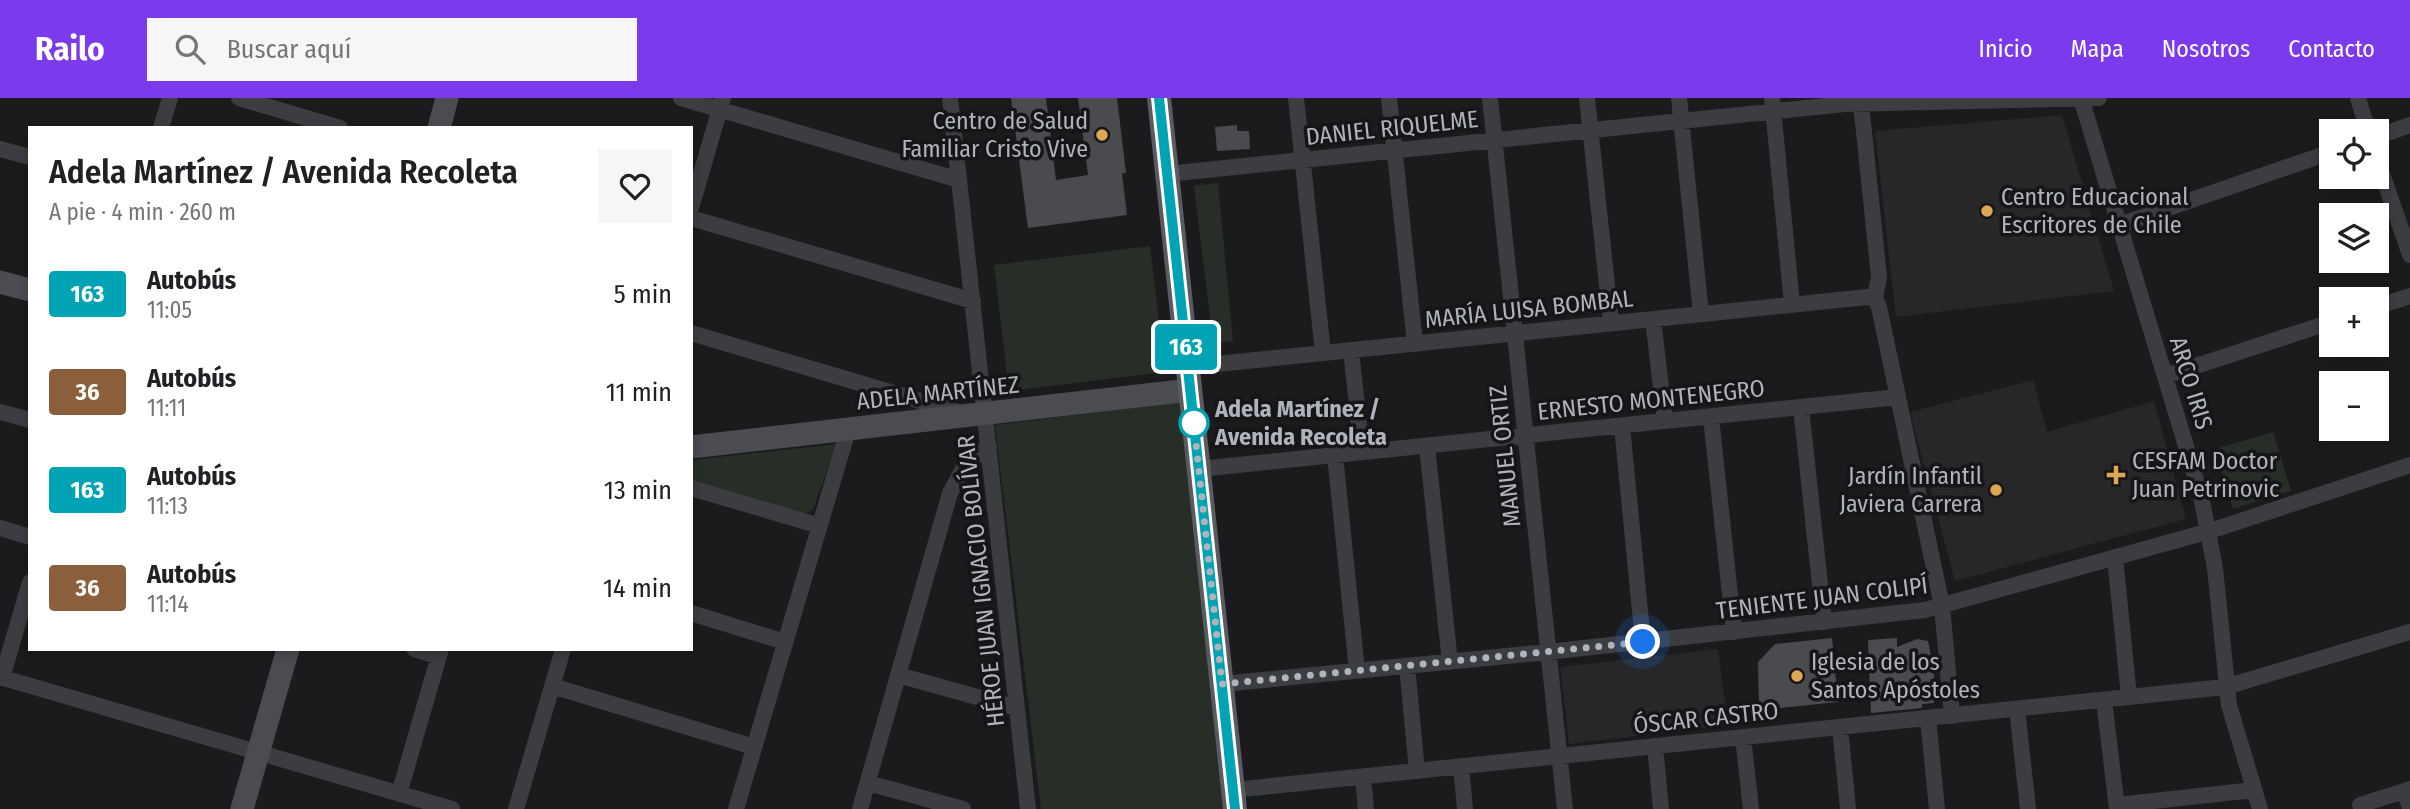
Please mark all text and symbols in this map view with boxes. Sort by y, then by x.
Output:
search box [147,18,637,81]
text: Railo [35,29,105,69]
icon: search [171,30,209,68]
text: Buscar aquí [227,34,351,65]
text: Inicio [1979,35,2033,63]
text: Mapa [2071,35,2124,63]
text: Nosotros [2162,35,2250,63]
text: Contacto [2288,35,2375,63]
street label: DANIEL RIQUELME [1304,105,1480,151]
place label: Centro de Salud Familiar Cristo Vive [902,107,1088,163]
map controls [2319,119,2389,441]
button: locate [2319,119,2389,189]
marker: Centro de Salud Familiar Cristo Vive [1094,127,1110,143]
button: heart [598,149,672,223]
text: Adela Martínez / Avenida Recoleta [49,152,518,192]
place label: Centro Educacional Escritores de Chile [2001,183,2188,239]
text: A pie · 4 min · 260 m [49,198,236,226]
marker: Centro Educacional Escritores de Chile [1979,203,1995,219]
button: layers [2319,203,2389,273]
text: Autobús [147,265,236,296]
text: 5 min [614,279,672,310]
text: 163 [71,280,104,308]
street label: MARÍA LUISA BOMBAL [1423,283,1635,334]
button: + [2319,287,2389,357]
text: 11:05 [147,296,192,324]
line badge: 163 [1146,324,1226,370]
text: 163 [1169,333,1203,361]
street label: ARCO IRIS [2164,333,2218,433]
text: Autobús [147,363,236,394]
street label: ADELA MARTÍNEZ [855,370,1021,415]
button: − [2319,371,2389,441]
street label: ERNESTO MONTENEGRO [1536,374,1766,426]
text: 11 min [606,377,672,408]
text: 36 [76,378,99,406]
street label: MANUEL ORTIZ [1484,384,1526,528]
text: 11:11 [147,394,186,422]
place label: Adela Martínez / Avenida Recoleta [1214,395,1387,451]
marker: Adela Martínez / Avenida Recoleta [1179,408,1209,438]
street label: HÉROE JUAN IGNACIO BOLÍVAR [951,434,1010,728]
place label: CESFAM Doctor Juan Petrinovic [2132,447,2279,503]
text: Autobús [147,461,236,492]
place label: Jardín Infantil Javiera Carrera [1839,462,1982,518]
marker: CESFAM Doctor Juan Petrinovic [2106,465,2126,485]
text: 13 min [604,475,672,506]
text: 163 [71,476,104,504]
marker: Jardín Infantil Javiera Carrera [1988,482,2004,498]
text: 11:13 [147,492,188,520]
text: Autobús [147,559,236,590]
street label: TENIENTE JUAN COLIPÍ [1715,570,1929,625]
text: 14 min [603,573,672,604]
text: 36 [76,574,99,602]
text: 11:14 [147,590,189,618]
your location [1625,624,1660,659]
place label: Iglesia de los Santos Apóstoles [1811,648,1980,704]
marker: Iglesia de los Santos Apóstoles [1789,668,1805,684]
street label: ÓSCAR CASTRO [1632,696,1780,740]

